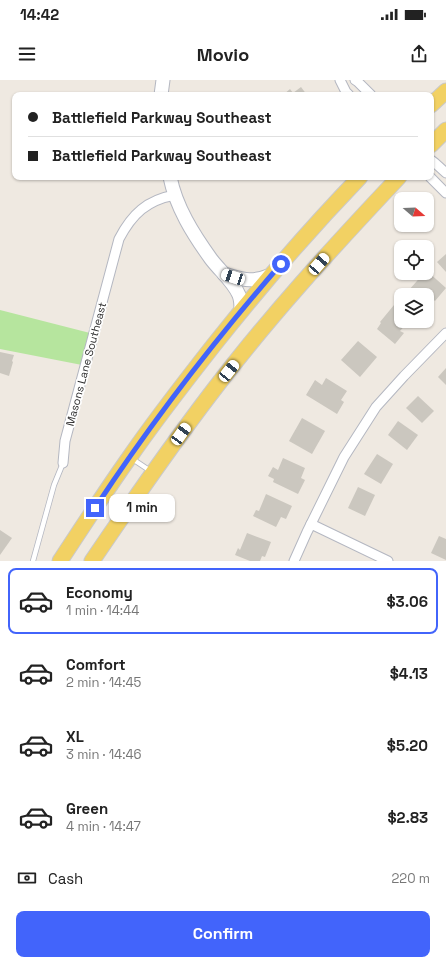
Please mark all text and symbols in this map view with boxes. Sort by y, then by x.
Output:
text: 14:42 [20,5,59,24]
icon: menu [16,43,38,65]
text: Movio [197,43,249,66]
icon: share [408,43,430,65]
text: Battlefield Parkway Southeast [52,108,272,127]
text: Battlefield Parkway Southeast [52,146,272,165]
north arrow [394,192,434,232]
map controls [394,192,434,328]
button: locate [394,240,434,280]
car [307,251,331,277]
route start [272,255,290,273]
car [220,268,246,286]
button: layers [394,288,434,328]
street label: Masons Lane Southeast [63,300,109,428]
car [217,358,241,384]
car [169,421,193,447]
callout: 1 min [109,494,175,522]
route end [86,499,104,517]
text: 1 min [126,499,158,516]
icon: car [18,583,54,619]
text: Economy [66,583,133,602]
text: $3.06 [387,592,428,611]
text: 1 min · 14:44 [66,602,139,619]
icon: car [18,655,54,691]
text: Comfort [66,655,126,674]
text: $4.13 [390,664,428,683]
text: 2 min · 14:45 [66,674,141,691]
icon: car [18,727,54,763]
text: XL [66,727,84,746]
text: $5.20 [387,736,428,755]
text: 3 min · 14:46 [66,746,142,763]
icon: car [18,799,54,835]
text: Green [66,799,108,818]
text: $2.83 [387,808,428,827]
text: 4 min · 14:47 [66,818,141,835]
icon: cash [16,867,38,889]
text: Cash [48,869,83,888]
text: 220 m [391,870,430,887]
button: Confirm [16,911,430,957]

